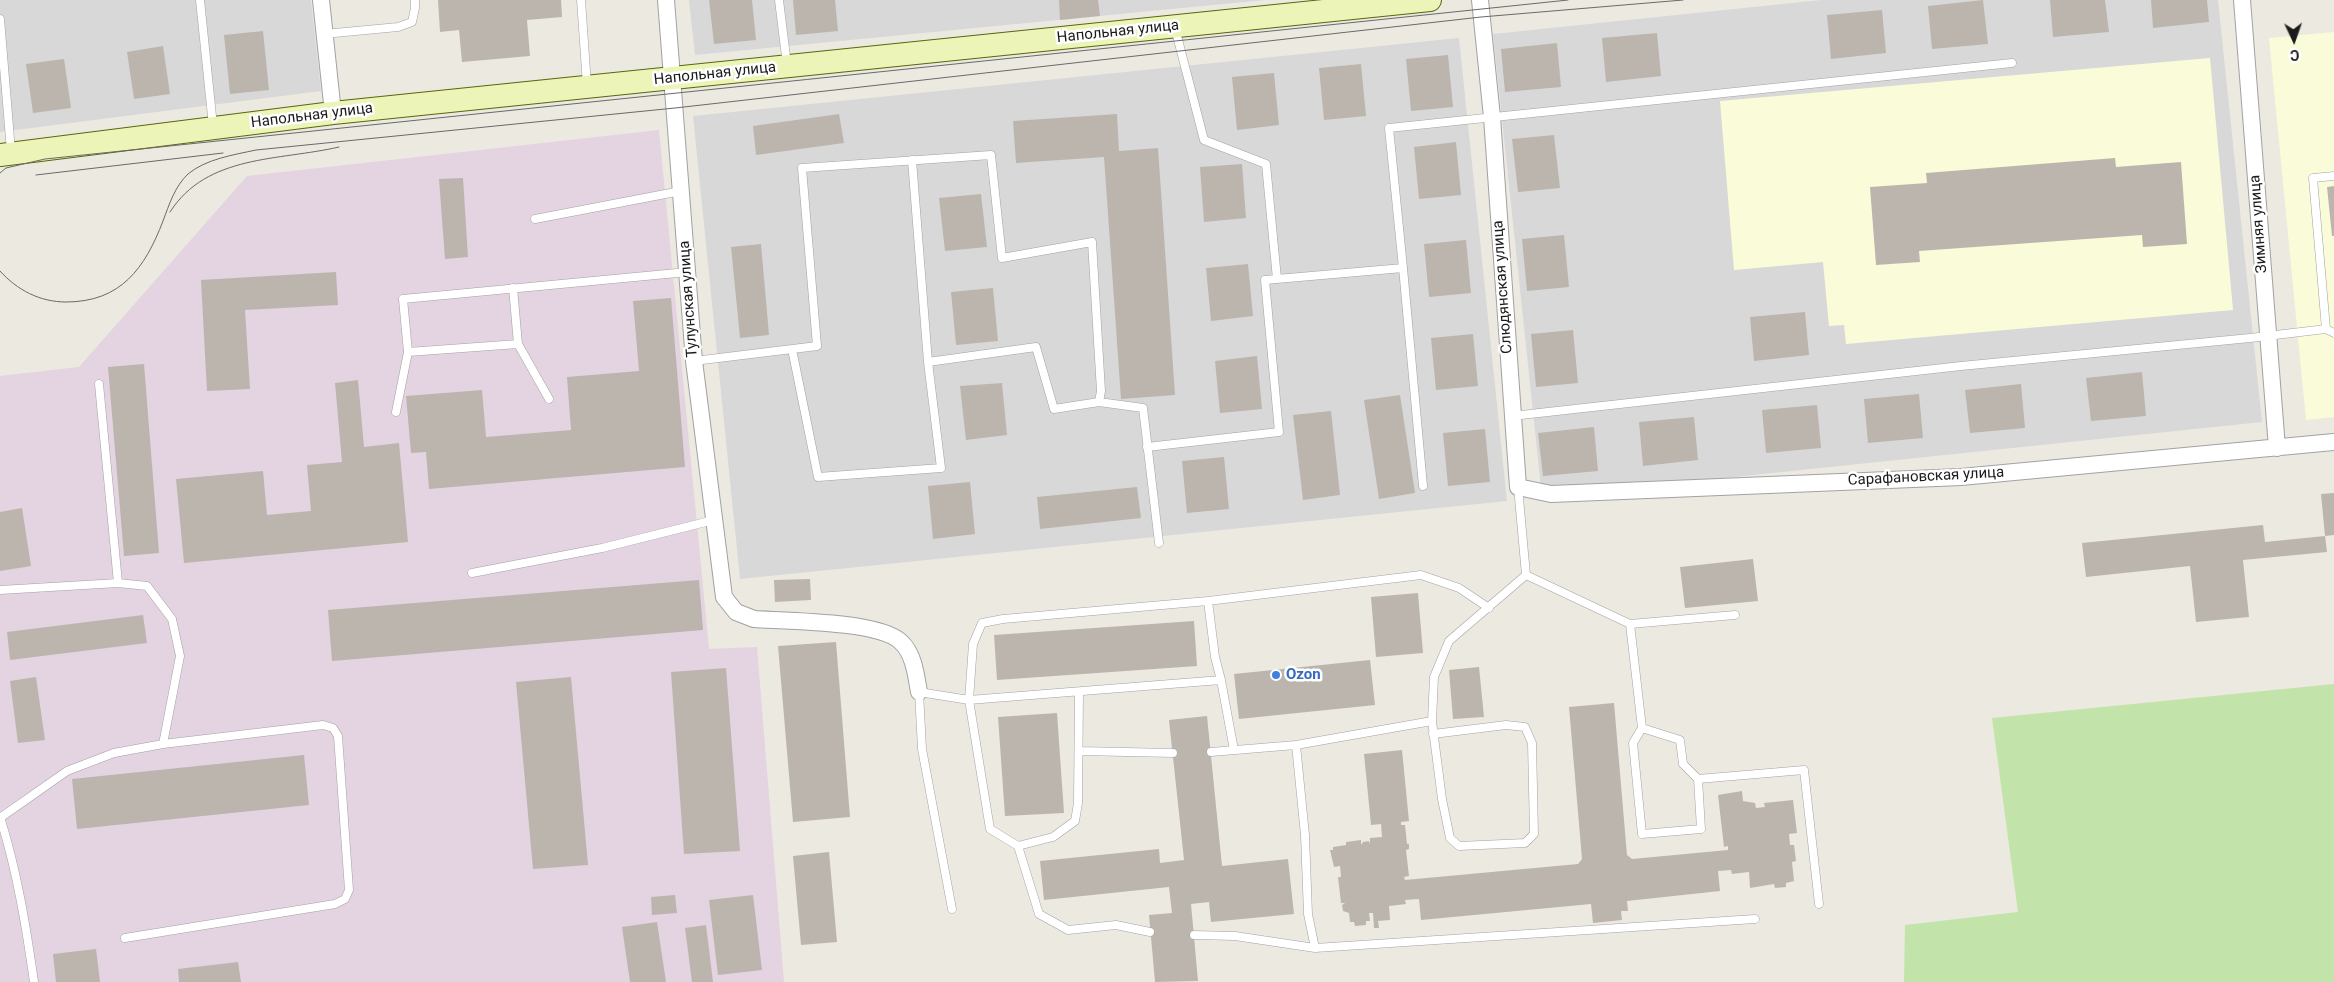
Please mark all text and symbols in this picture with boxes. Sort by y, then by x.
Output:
north arrow [2269,15,2319,65]
street label: Напольная улица [1056,17,1180,47]
text: С [2290,47,2300,63]
street label: Напольная улица [653,59,777,89]
street label: Напольная улица [250,100,374,132]
street label: Зимняя улица [2247,174,2271,274]
street label: Слюдянская улица [1489,220,1517,354]
street label: Тулунская улица [676,240,702,358]
street label: Сарафановская улица [1847,464,2005,490]
place label: Ozon [1286,666,1321,684]
marker: Ozon [1270,669,1282,681]

